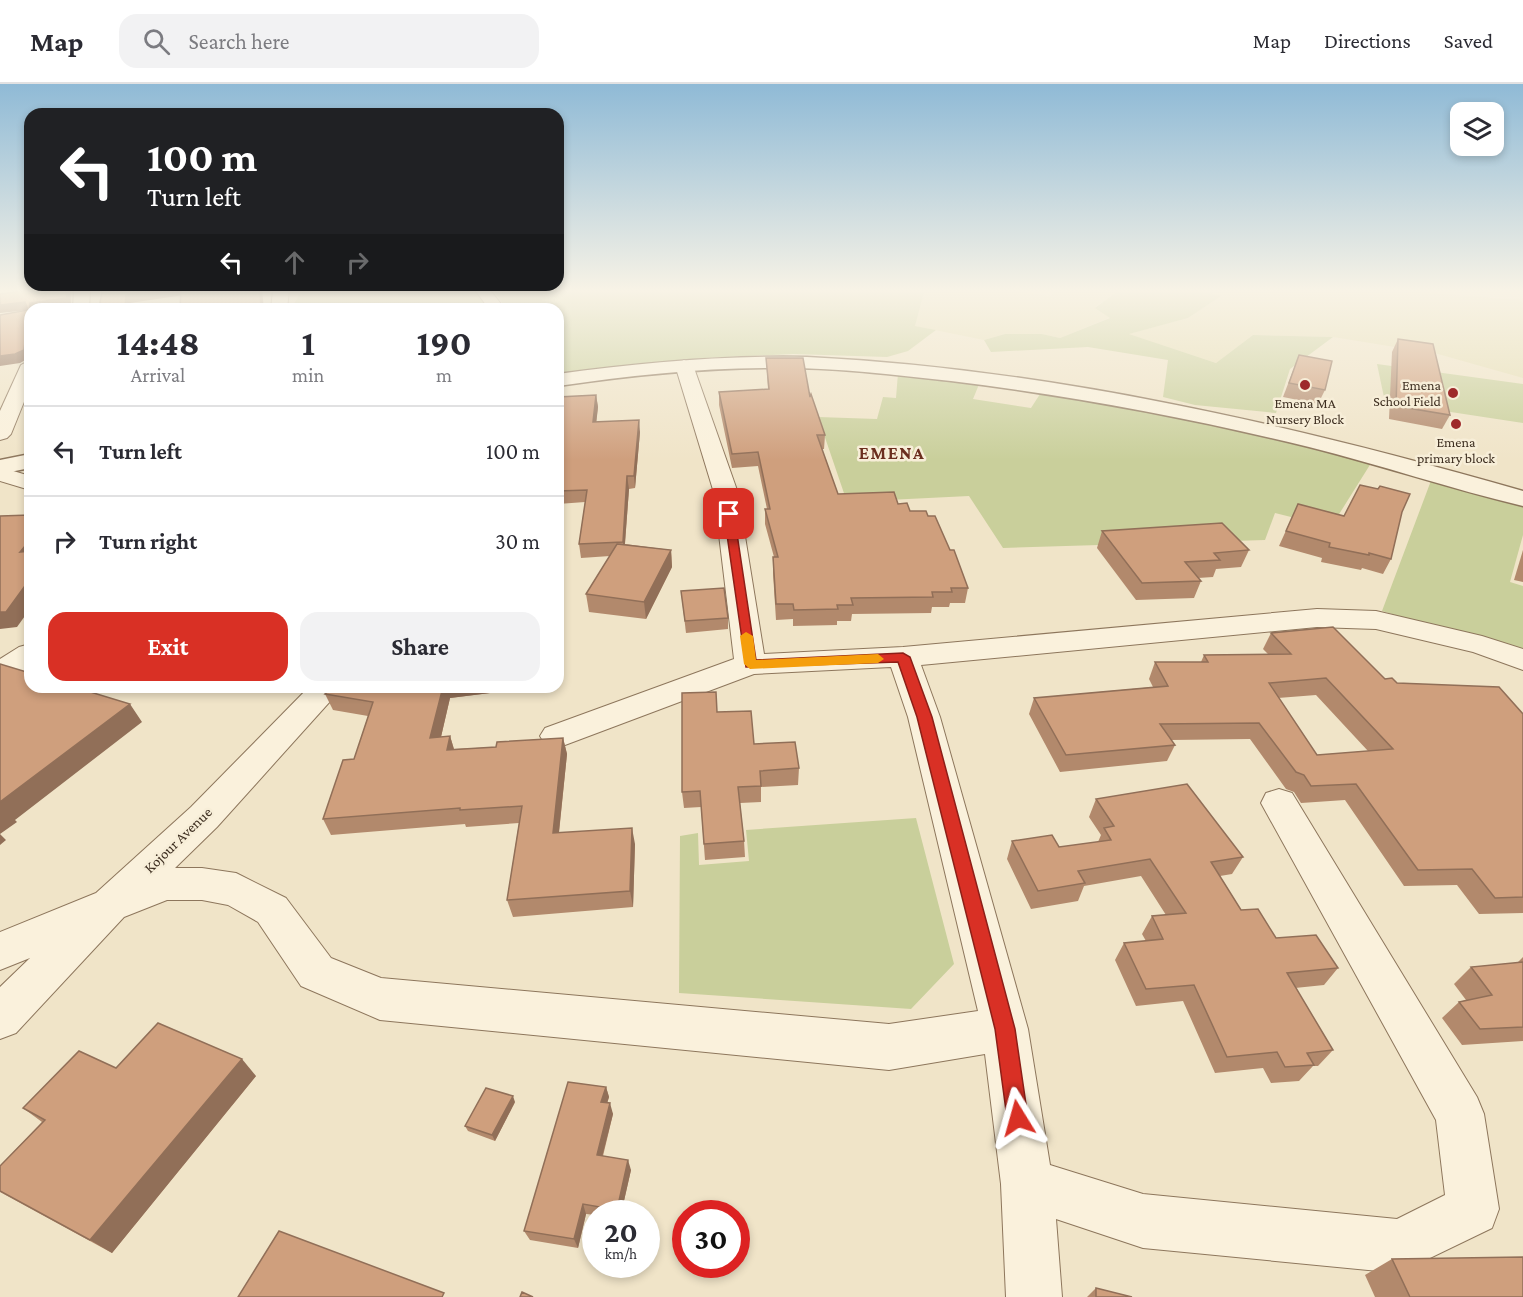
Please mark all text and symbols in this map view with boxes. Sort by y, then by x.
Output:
search box [119,14,539,68]
icon: search [140,25,173,58]
text: Map [30,26,83,57]
text: Search here [188,29,289,54]
text: Map [1253,29,1291,53]
text: Directions [1324,29,1411,53]
text: Saved [1444,29,1493,53]
map controls [1450,102,1504,156]
button: layers [1450,102,1504,156]
icon: left [48,132,126,210]
text: 100 m [147,133,257,180]
text: Turn left [147,182,241,212]
icon: left [215,246,248,279]
icon: ahead [278,246,311,279]
icon: right [341,246,374,279]
text: 14:48 [116,323,200,363]
text: 1 [301,323,315,363]
text: 190 [417,323,472,363]
text: Arrival [131,364,185,386]
text: min [292,364,324,386]
text: m [436,364,452,386]
place label: Emena School Field [1373,377,1442,409]
marker: Emena MA Nursery Block [1298,378,1312,392]
marker: Emena School Field [1446,386,1460,400]
place label: Emena MA Nursery Block [1266,395,1344,427]
marker: Emena primary block [1449,417,1463,431]
place label: Emena primary block [1417,434,1495,466]
icon: left [48,435,81,468]
text: Turn left [99,439,182,464]
text: 100 m [486,439,540,464]
district label: EMENA [859,443,925,463]
pin [703,488,754,539]
icon: arrive [712,497,745,530]
icon: right [48,525,81,558]
text: Turn right [99,529,197,554]
text: 30 m [495,529,540,554]
button: Exit [48,612,288,681]
button: Share [300,612,540,681]
street label: Kojour Avenue [141,804,216,877]
position arrow [986,1086,1050,1150]
speed limit sign: 30 [672,1200,750,1278]
text: 20 [604,1215,638,1248]
text: km/h [605,1246,637,1262]

